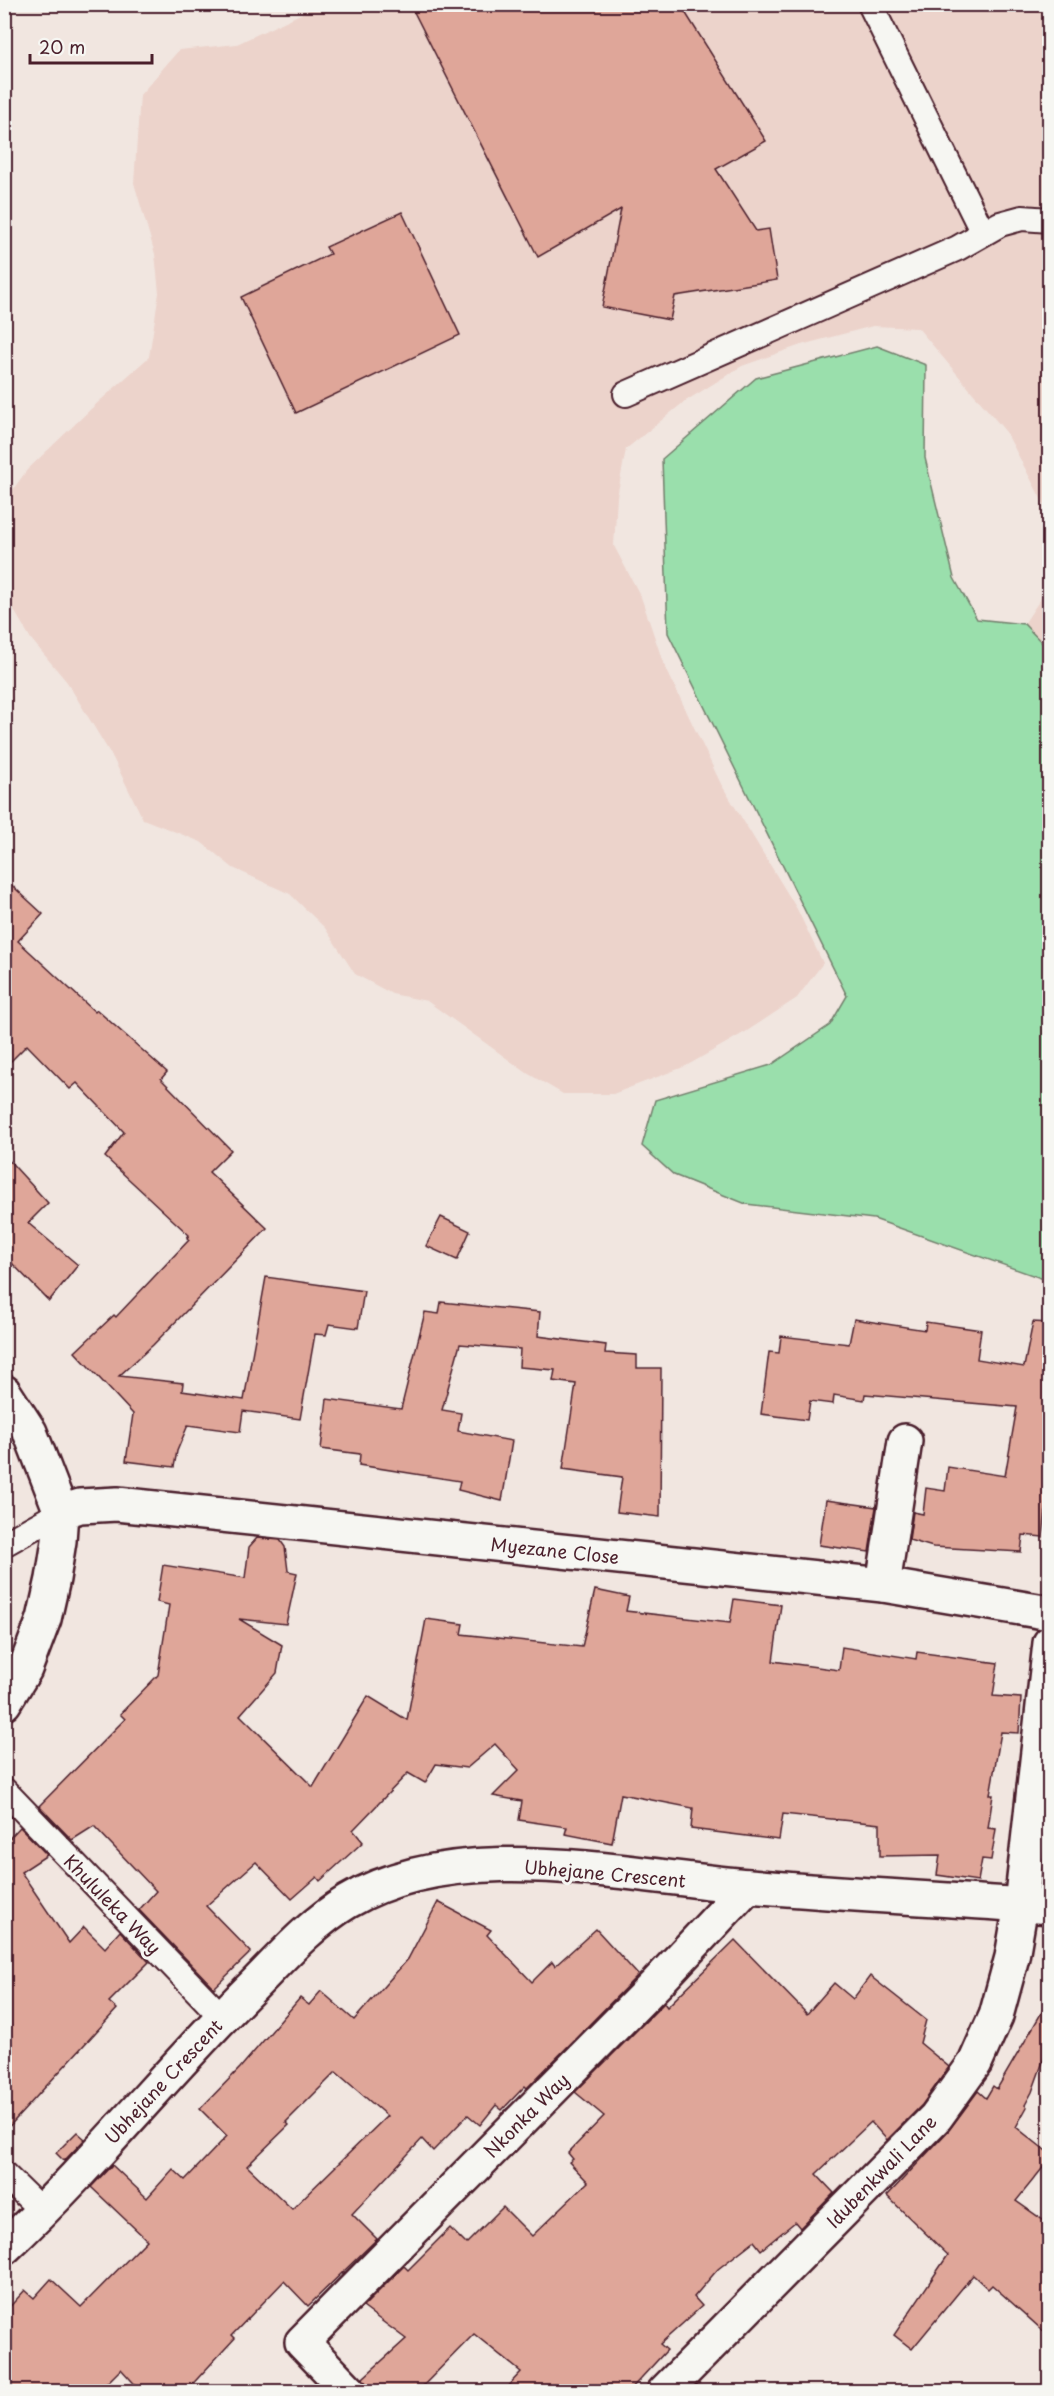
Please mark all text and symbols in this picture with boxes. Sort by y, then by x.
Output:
scale bar [30,27,152,65]
text: 20 m [39,33,85,60]
street label: Myezane Close [489,1530,621,1570]
street label: Khululeka Way [58,1848,168,1960]
street label: Ubhejane Crescent [523,1852,687,1894]
street label: Ubhejane Crescent [98,2012,228,2150]
street label: Nkonka Way [477,2066,575,2164]
street label: Idubenkwali Lane [820,2108,942,2234]

